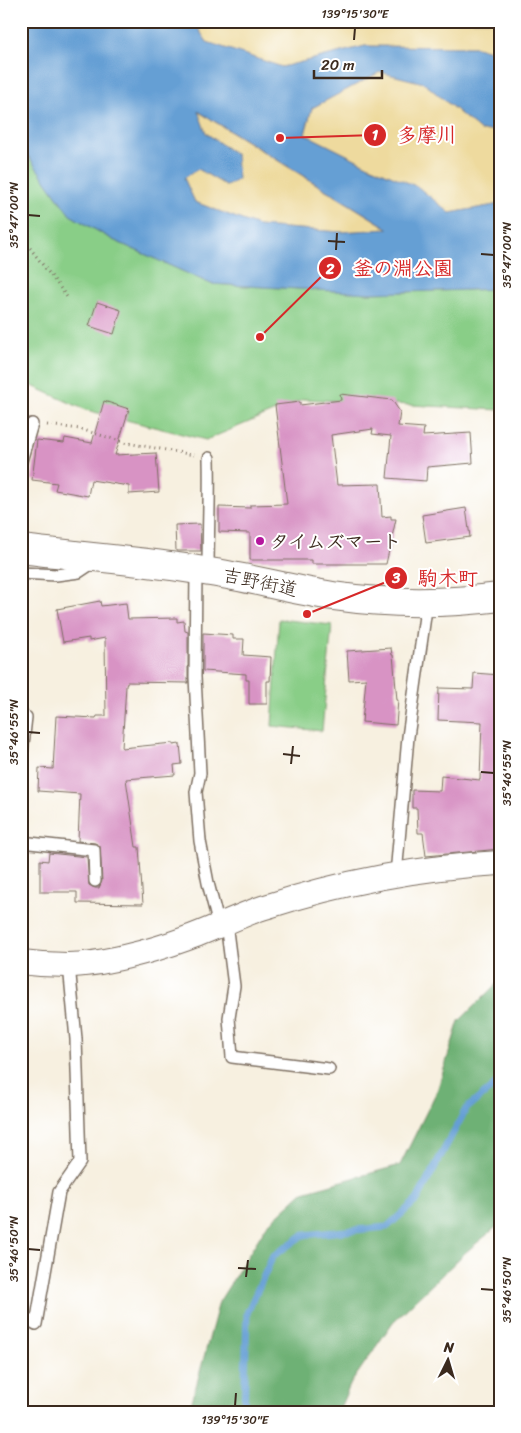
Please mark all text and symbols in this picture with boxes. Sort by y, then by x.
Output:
text: 139°15'30"E [322,3,390,25]
scale bar [314,48,381,80]
text: 20 m [321,52,355,78]
callout: 多摩川 [362,117,467,152]
text: 多摩川 [397,118,457,153]
text: 1 [372,122,379,148]
text: 35°47'00"N [3,181,25,248]
text: 35°47'00"N [496,221,518,288]
callout: 釜の淵公園 [318,251,463,286]
text: 釜の淵公園 [353,251,453,286]
text: 2 [325,256,335,282]
place label: タイムズマート [270,525,401,558]
marker: タイムズマート [254,535,266,547]
street label: 吉野街道 [219,558,301,606]
callout: 駒木町 [383,560,488,595]
text: 駒木町 [418,561,478,596]
text: 3 [391,565,401,591]
text: 35°46'55"N [3,698,25,765]
text: 35°46'55"N [496,739,518,806]
text: 35°46'50"N [3,1215,25,1282]
text: 35°46'50"N [496,1256,518,1323]
text: N [442,1335,455,1360]
north arrow [424,1336,474,1386]
text: 139°15'30"E [202,1409,270,1431]

